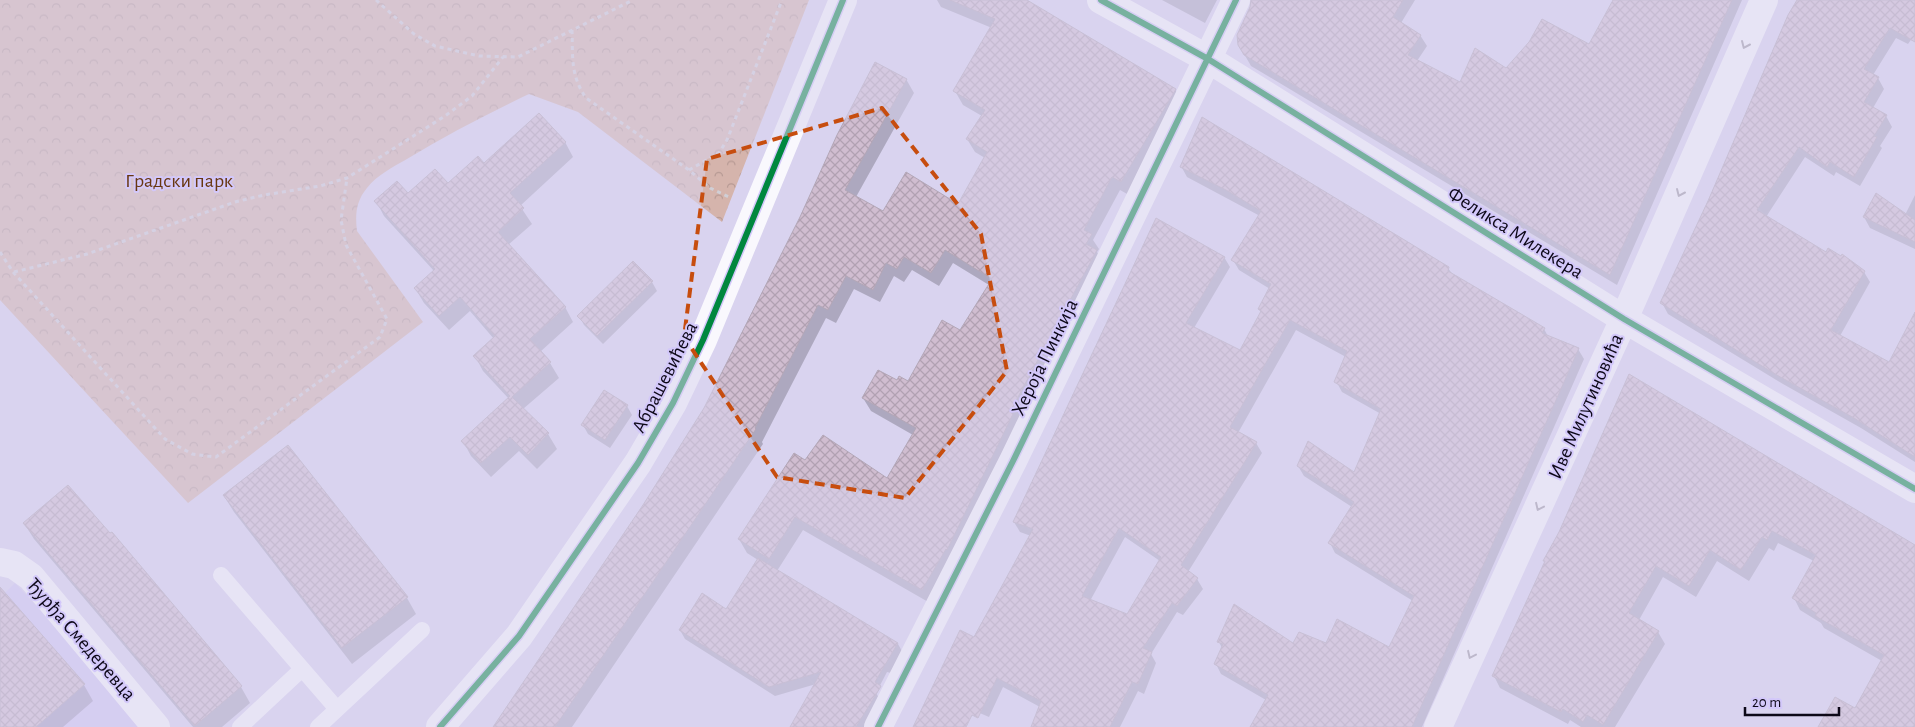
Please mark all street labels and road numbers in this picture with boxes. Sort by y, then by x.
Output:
street label: Феликса Милекера [1444,183,1587,283]
street label: Хероја Пинкија [1008,296,1082,419]
street label: Абрашевићева [628,319,701,436]
street label: Иве Милутиновића [1545,331,1627,482]
street label: Ђурђа Смедеревца [23,575,139,704]

